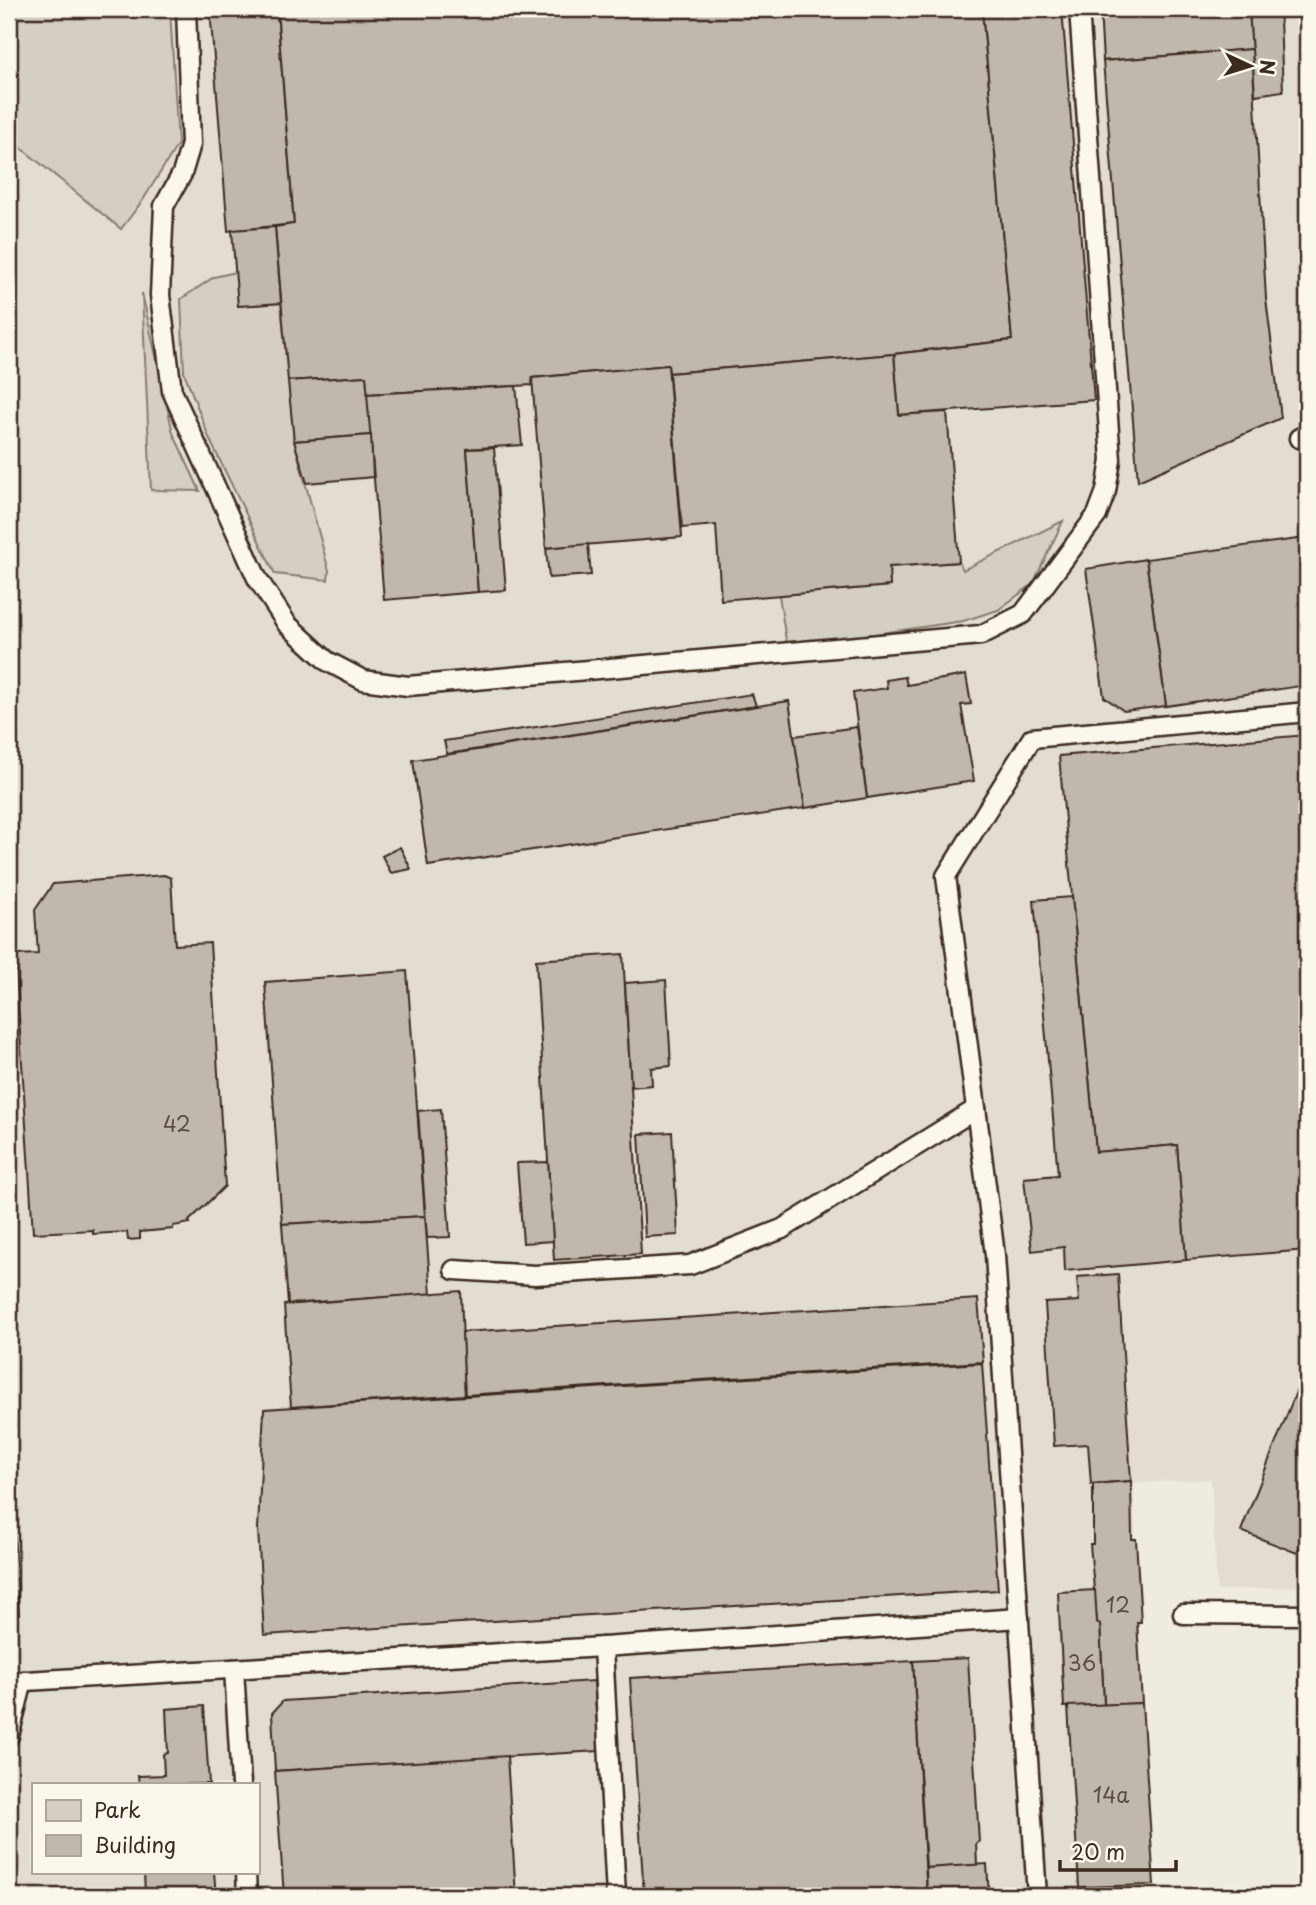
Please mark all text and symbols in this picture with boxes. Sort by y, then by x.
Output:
north arrow [1214,32,1284,102]
text: N [1253,59,1282,76]
house number: 42 [163,1107,191,1139]
house number: 12 [1106,1588,1130,1620]
house number: 36 [1068,1646,1096,1678]
house number: 14a [1093,1778,1129,1810]
legend [32,1783,259,1874]
text: Park [94,1793,141,1825]
text: Building [94,1828,176,1860]
scale bar [1060,1828,1176,1872]
text: 20 m [1071,1835,1125,1867]

